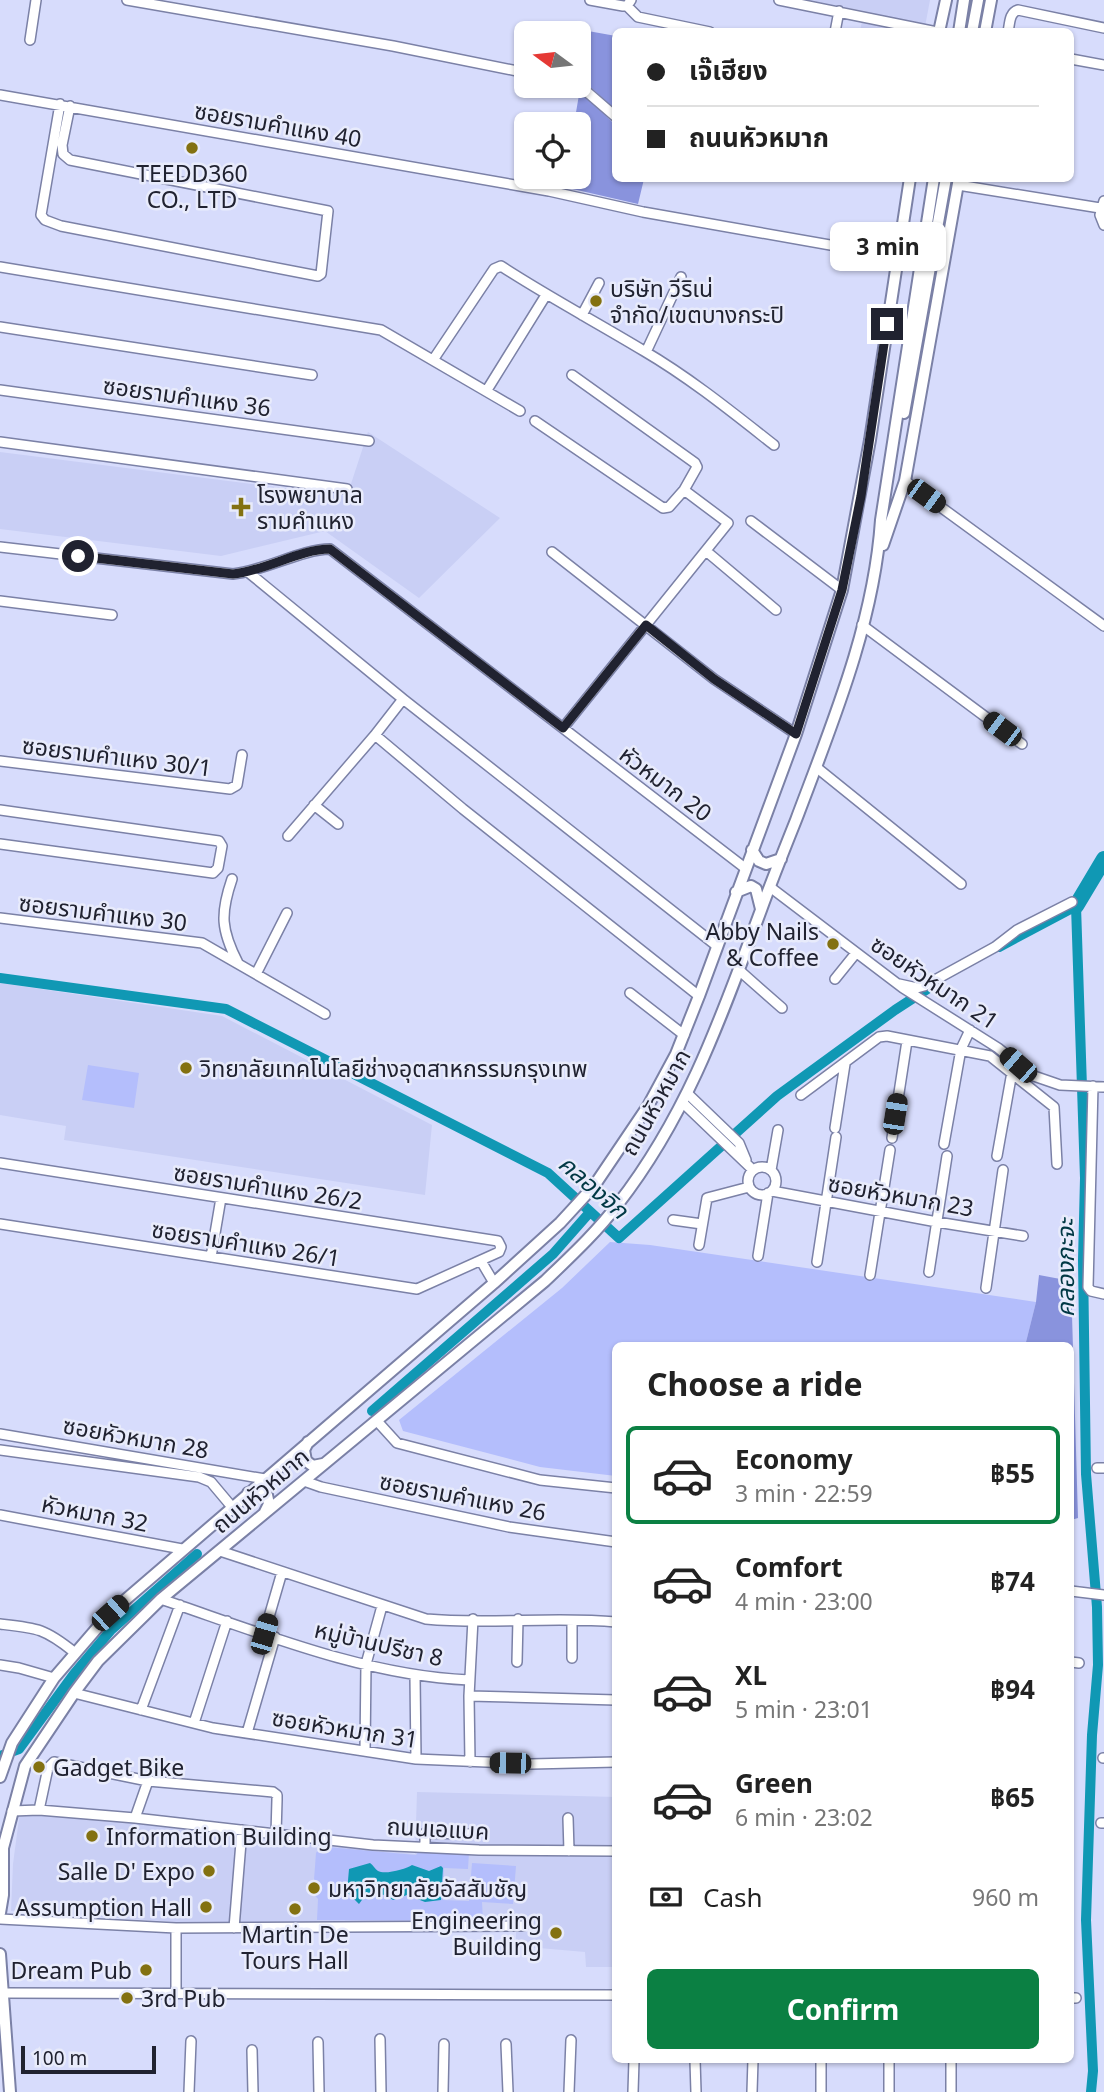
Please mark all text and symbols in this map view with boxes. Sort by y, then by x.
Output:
north arrow [514,21,592,98]
map controls [514,21,591,189]
text: เจ๊เฮียง [689,52,768,88]
street label: ซอยรามคำแหง 40 [192,94,364,154]
button: locate [514,112,591,189]
text: ถนนหัวหมาก [689,119,829,155]
marker: TEEDD360 CO., LTD [184,140,200,156]
place label: TEEDD360 CO., LTD [136,157,248,215]
callout: 3 min [829,222,945,272]
text: 3 min [856,230,920,262]
place label: บริษัท วีริเน่ จำกัด/เขตบางกระปิ [610,272,784,330]
marker: บริษัท วีริเน่ จำกัด/เขตบางกระปิ [588,293,604,309]
route end [871,308,903,340]
street label: ซอยรามคำแหง 36 [101,368,273,424]
car [903,475,950,517]
place label: โรงพยาบาล รามคำแหง [257,478,363,536]
marker: โรงพยาบาล รามคำแหง [231,497,251,517]
route start [62,540,94,572]
car [979,708,1026,750]
street label: ซอยรามคำแหง 30/1 [20,728,214,784]
street label: หัวหมาก 20 [613,738,719,828]
street label: ซอยรามคำแหง 30 [17,886,189,938]
place label: Abby Nails & Coffee [705,915,819,973]
street label: ซอยหัวหมาก 21 [865,927,1005,1037]
marker: Abby Nails & Coffee [825,936,841,952]
street label: ถนนหัวหมาก [612,1043,698,1161]
car [996,1043,1041,1087]
place label: วิทยาลัยเทคโนโลยีช่างอุตสาหกรรมกรุงเทพ [200,1052,587,1084]
marker: วิทยาลัยเทคโนโลยีช่างอุตสาหกรรมกรุงเทพ [178,1060,194,1076]
car [882,1092,909,1136]
water label: คลองจิก [552,1147,637,1226]
street label: ซอยรามคำแหง 26/2 [171,1155,365,1217]
street label: ซอยหัวหมาก 23 [826,1166,976,1224]
street label: ซอยรามคำแหง 26/1 [149,1212,343,1274]
water label: คลองกะจะ [1048,1217,1081,1317]
text: Choose a ride [647,1362,863,1405]
street label: ซอยหัวหมาก 28 [61,1408,211,1466]
street label: ถนนหัวหมาก [205,1440,315,1540]
text: Economy [735,1441,853,1477]
icon: car [651,1444,714,1507]
text: ฿55 [990,1455,1035,1491]
street label: ซอยรามคำแหง 26 [377,1464,549,1528]
text: 3 min · 22:59 [735,1477,873,1509]
street label: หัวหมาก 32 [39,1487,151,1539]
text: Comfort [735,1549,843,1585]
icon: car [651,1552,714,1615]
text: ฿74 [990,1563,1035,1599]
text: 4 min · 23:00 [735,1585,873,1617]
car [88,1591,133,1635]
car [249,1611,280,1657]
street label: หมู่บ้านปรีชา 8 [311,1613,447,1673]
text: XL [735,1657,767,1693]
icon: car [651,1660,714,1723]
text: ฿94 [990,1671,1035,1707]
text: 5 min · 23:01 [735,1693,873,1725]
street label: ซอยหัวหมาก 31 [270,1701,420,1755]
place label: Gadget Bike [53,1751,184,1783]
car [489,1752,532,1774]
marker: Gadget Bike [31,1759,47,1775]
text: Green [735,1765,813,1801]
icon: car [651,1768,714,1831]
text: ฿65 [990,1779,1035,1815]
text: 6 min · 23:02 [735,1801,873,1833]
street label: ถนนเอแบค [386,1809,490,1847]
place label: Information Building [106,1820,332,1852]
marker: Information Building [84,1828,100,1844]
place label: Salle D' Expo [58,1855,195,1887]
marker: Salle D' Expo [201,1863,217,1879]
place label: มหาวิทยาลัยอัสสัมชัญ [328,1872,527,1904]
icon: cash [647,1878,685,1916]
text: Cash [703,1879,763,1915]
marker: มหาวิทยาลัยอัสสัมชัญ [306,1880,322,1896]
text: 960 m [972,1881,1039,1913]
place label: Assumption Hall [15,1891,192,1923]
marker: Assumption Hall [198,1899,214,1915]
marker: Martin De Tours Hall [287,1901,303,1917]
place label: Engineering Building [411,1904,542,1962]
place label: Martin De Tours Hall [241,1918,349,1976]
marker: Engineering Building [548,1925,564,1941]
place label: Dream Pub [11,1954,132,1986]
marker: Dream Pub [138,1962,154,1978]
button: Confirm [647,1969,1039,2049]
place label: 3rd Pub [141,1982,226,2014]
marker: 3rd Pub [119,1990,135,2006]
scale bar [21,2043,156,2075]
text: 100 m [32,2045,87,2071]

